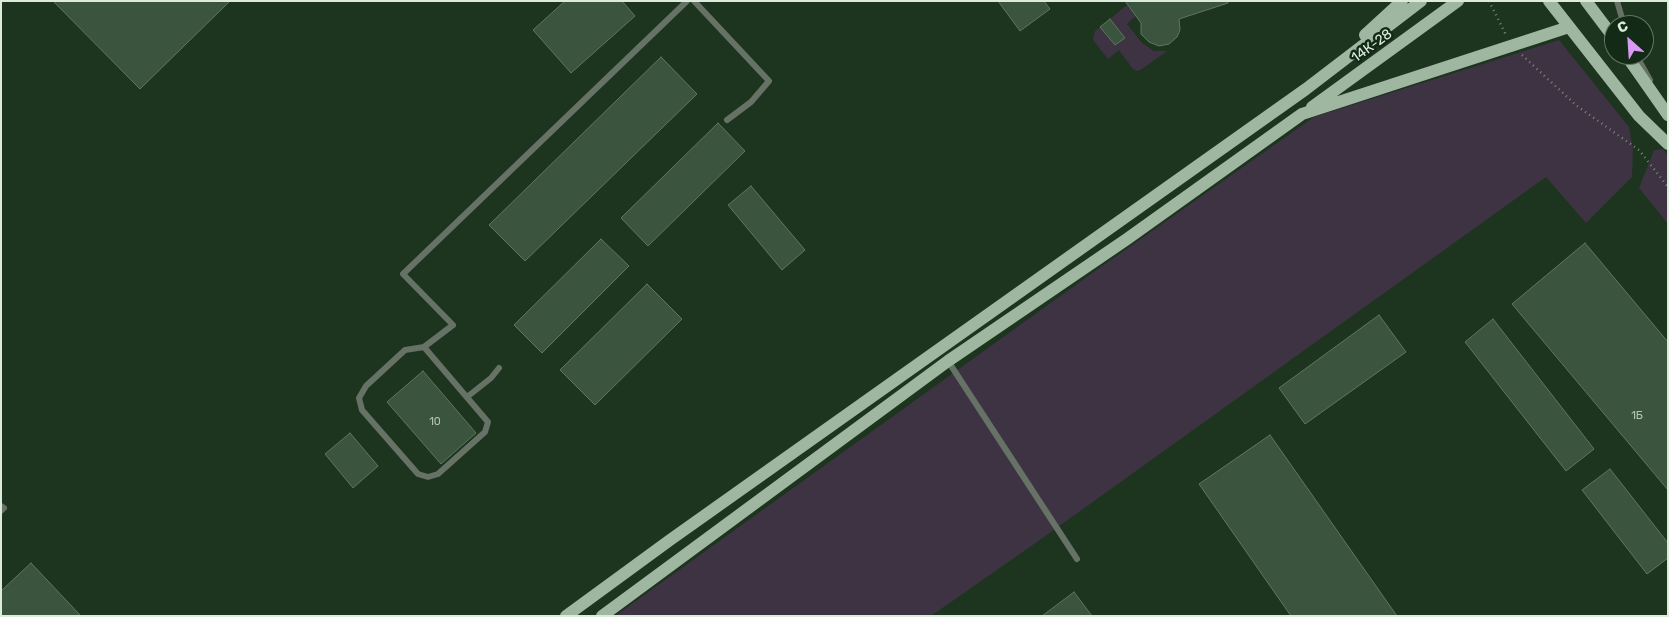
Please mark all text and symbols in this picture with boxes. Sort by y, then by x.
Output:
north arrow [1604,15,1654,65]
text: С [1614,17,1631,37]
street label: 14К-28 [1348,26,1396,66]
house number: 1Б [1631,409,1643,423]
house number: 10 [429,415,441,429]

